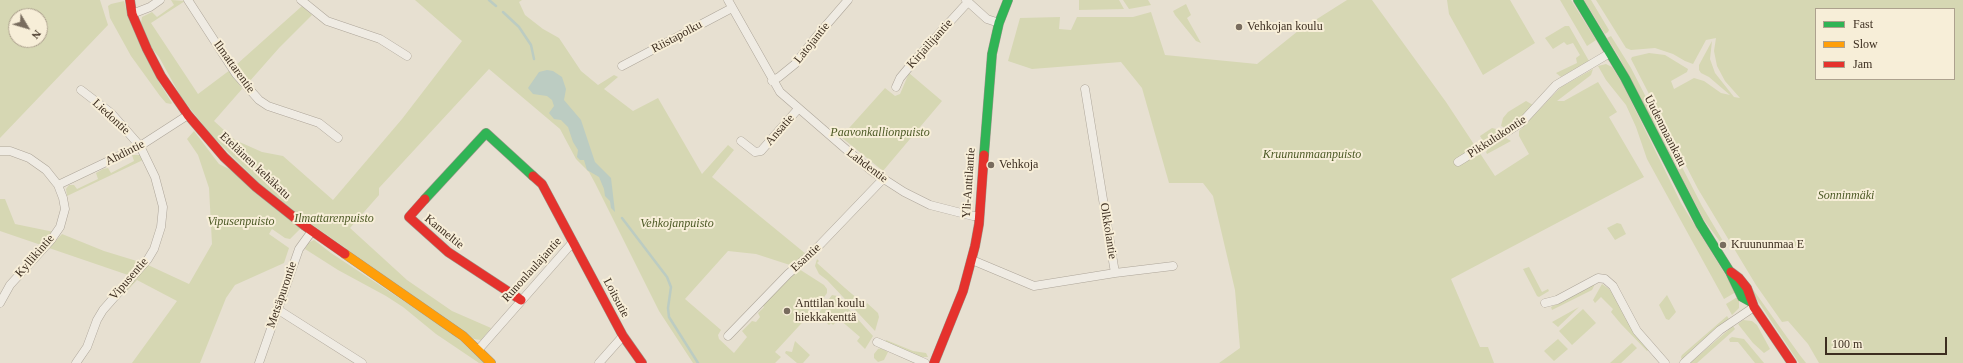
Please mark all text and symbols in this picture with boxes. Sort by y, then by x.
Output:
north arrow [8,8,48,48]
legend [1815,8,1955,80]
street label: Kirjailijantie [904,16,956,72]
text: Fast [1853,17,1873,31]
street label: Riistapolku [649,18,705,56]
street label: Latojantie [791,20,833,66]
place label: Vehkojan koulu [1247,20,1323,34]
marker: Vehkojan koulu [1234,22,1244,32]
text: N [29,28,44,42]
text: Slow [1853,37,1878,51]
street label: Ilmattarentie [210,38,258,96]
text: Jam [1853,57,1872,71]
street label: Uudenmaankatu [1641,93,1689,169]
street label: Liedontie [89,96,133,138]
street label: Ansatie [763,111,797,149]
street label: Pikkulukontie [1465,113,1529,161]
park label: Paavonkallionpuisto [830,126,930,140]
street label: Eteläinen kehäkatu [217,129,293,203]
street label: Ahdintie [103,137,147,169]
street label: Lahdentie [844,146,890,186]
street label: Yli-Anttilantie [959,147,979,219]
park label: Kruununmaanpuisto [1263,148,1361,162]
place label: Vehkoja [999,158,1038,172]
marker: Vehkoja [986,160,996,170]
park label: Sonninmäki [1818,189,1874,203]
street label: Olkkolantie [1096,202,1120,260]
park label: Ilmattarenpuisto [294,212,374,226]
street label: Kanneltie [421,212,467,252]
park label: Vipusenpuisto [207,215,275,229]
park label: Vehkojanpuisto [640,217,714,231]
street label: Kyllikintie [13,232,57,280]
street label: Runonlaulajantie [499,235,565,305]
place label: Kruununmaa E [1731,238,1804,252]
marker: Kruununmaa E [1718,240,1728,250]
street label: Esantie [788,241,824,275]
street label: Vipusentie [107,255,151,303]
street label: Metsäpurontie [264,260,300,330]
street label: Loitsutie [600,276,632,320]
place label: Anttilan koulu hiekkakenttä [795,297,865,325]
marker: Anttilan koulu hiekkakenttä [782,306,792,316]
scale bar [1827,329,1949,355]
text: 100 m [1832,337,1862,351]

